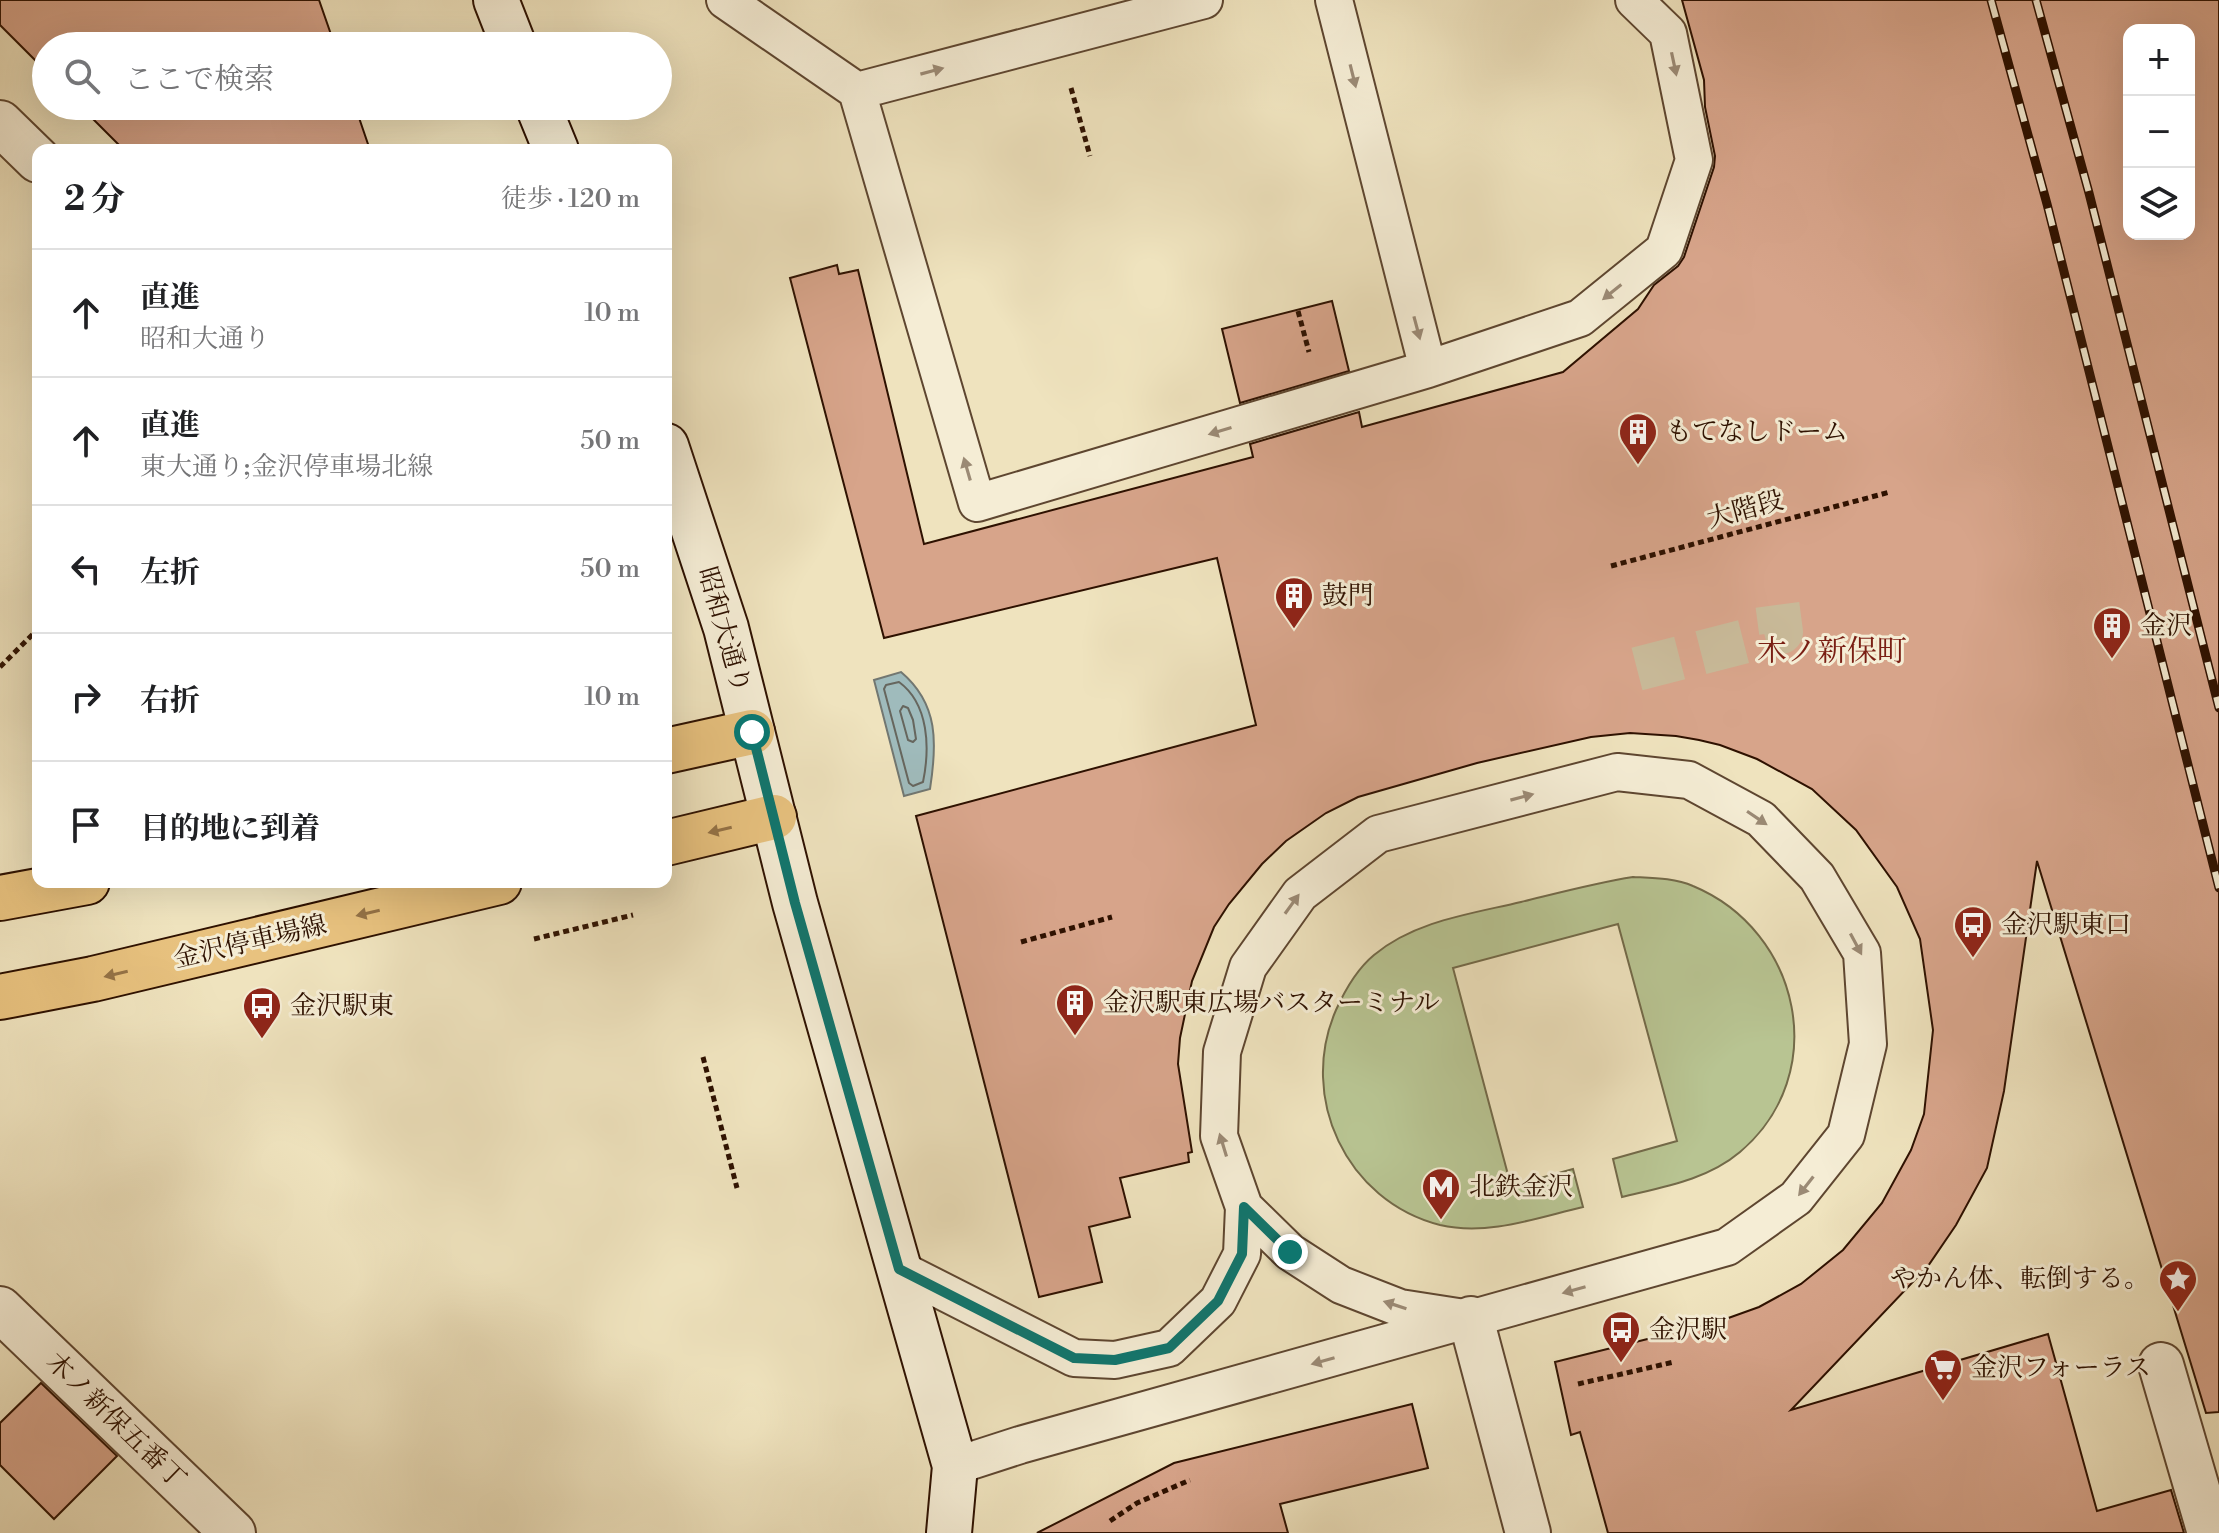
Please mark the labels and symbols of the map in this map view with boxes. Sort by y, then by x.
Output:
one-way arrow [1668,51,1681,76]
one-way arrow [1348,63,1360,88]
one-way arrow [921,64,945,77]
one-way arrow [1602,283,1622,299]
one-way arrow [1411,315,1423,340]
building icon: もてなしドーム [1617,411,1659,466]
place label: もてなしドーム [1666,416,1848,448]
one-way arrow [1207,425,1231,438]
one-way arrow [960,457,973,481]
street label: 大階段 [1703,484,1787,536]
street label: 昭和大通り [691,563,757,697]
building icon: 鼓門 [1273,575,1315,630]
place label: 鼓門 [1322,580,1374,612]
building icon: 金沢 [2091,605,2133,660]
place label: 金沢 [2140,610,2192,642]
district label: 木ノ新保町 [1757,633,1907,671]
route start [734,714,770,750]
one-way arrow [1510,790,1535,802]
one-way arrow [1746,811,1767,826]
one-way arrow [707,824,732,837]
one-way arrow [1284,894,1300,915]
bus stop icon: 金沢駅東口 [1952,904,1994,959]
one-way arrow [356,907,381,920]
street label: 金沢停車場線 [170,909,330,975]
place label: 金沢駅東口 [2001,909,2131,941]
one-way arrow [1849,933,1863,955]
one-way arrow [103,968,128,981]
building icon: 金沢駅東広場バスターミナル [1054,982,1096,1037]
bus stop icon: 金沢駅東 [241,985,283,1040]
place label: 金沢駅東広場バスターミナル [1103,987,1440,1019]
place label: 金沢駅東 [290,990,394,1022]
one-way arrow [1216,1133,1229,1157]
metro station icon: 北鉄金沢 [1420,1166,1462,1221]
place label: 北鉄金沢 [1469,1171,1573,1203]
one-way arrow [1798,1176,1815,1196]
route end [1272,1234,1308,1270]
place icon: やかん体、転倒する。 [2157,1258,2199,1313]
place label: やかん体、転倒する。 [1890,1263,2150,1295]
one-way arrow [1561,1285,1586,1297]
one-way arrow [1383,1298,1407,1311]
bus stop icon: 金沢駅 [1600,1309,1642,1364]
place label: 金沢駅 [1649,1314,1727,1346]
street label: 木ノ新保五番丁 [39,1346,193,1496]
supermarket icon: 金沢フォーラス [1922,1347,1964,1402]
place label: 金沢フォーラス [1971,1352,2151,1384]
one-way arrow [1311,1355,1336,1367]

